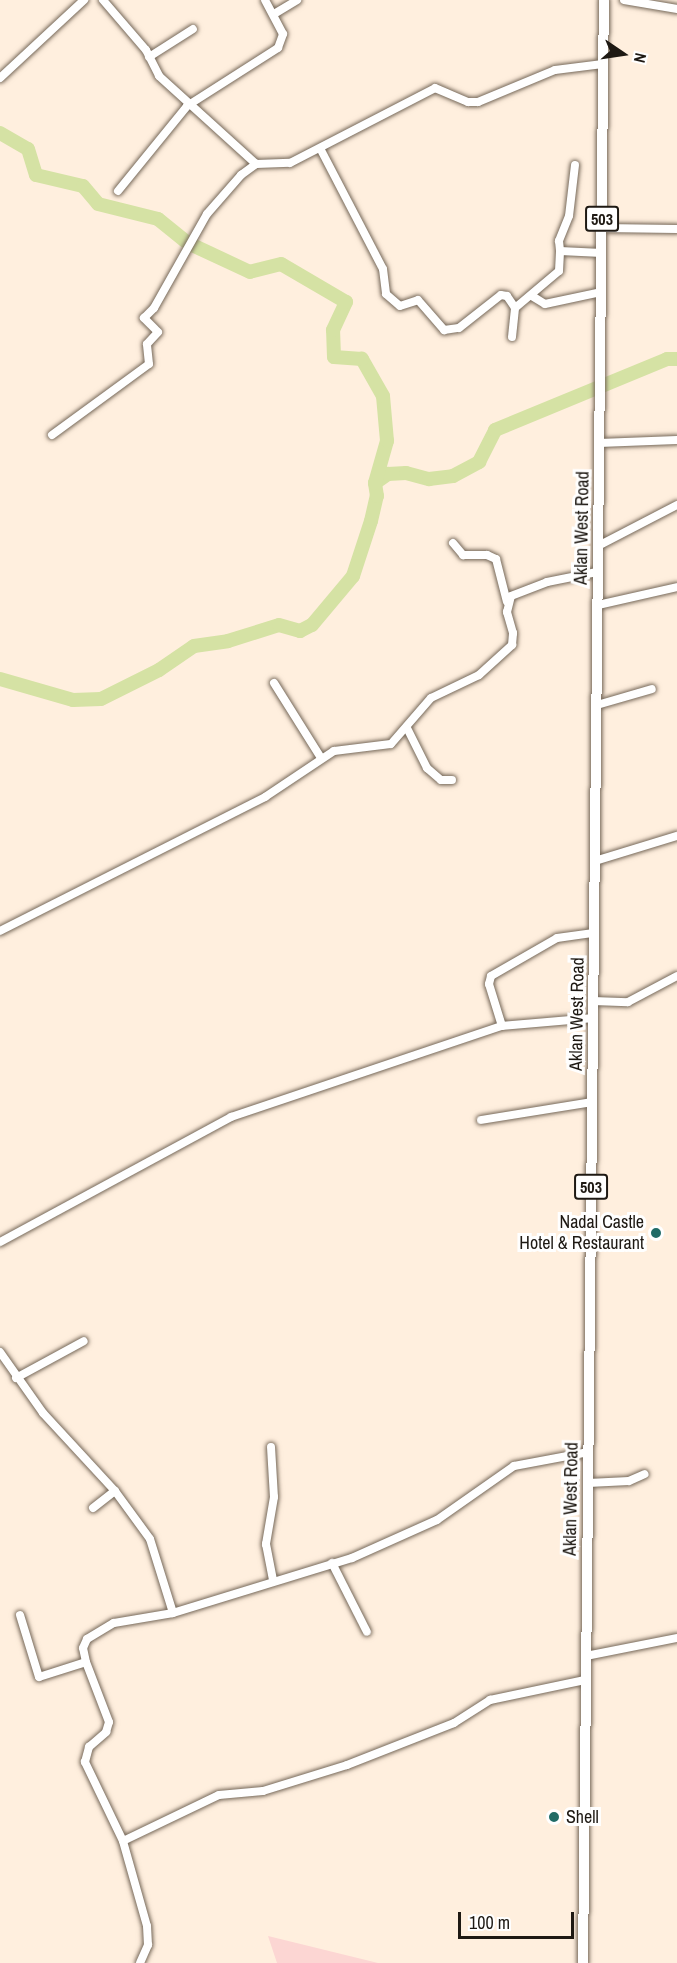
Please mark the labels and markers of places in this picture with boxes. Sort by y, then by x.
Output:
place label: Nadal Castle Hotel & Restaurant [519,1212,644,1254]
marker: Nadal Castle Hotel & Restaurant [649,1226,663,1240]
place label: Shell [566,1806,599,1828]
marker: Shell [547,1810,561,1824]

